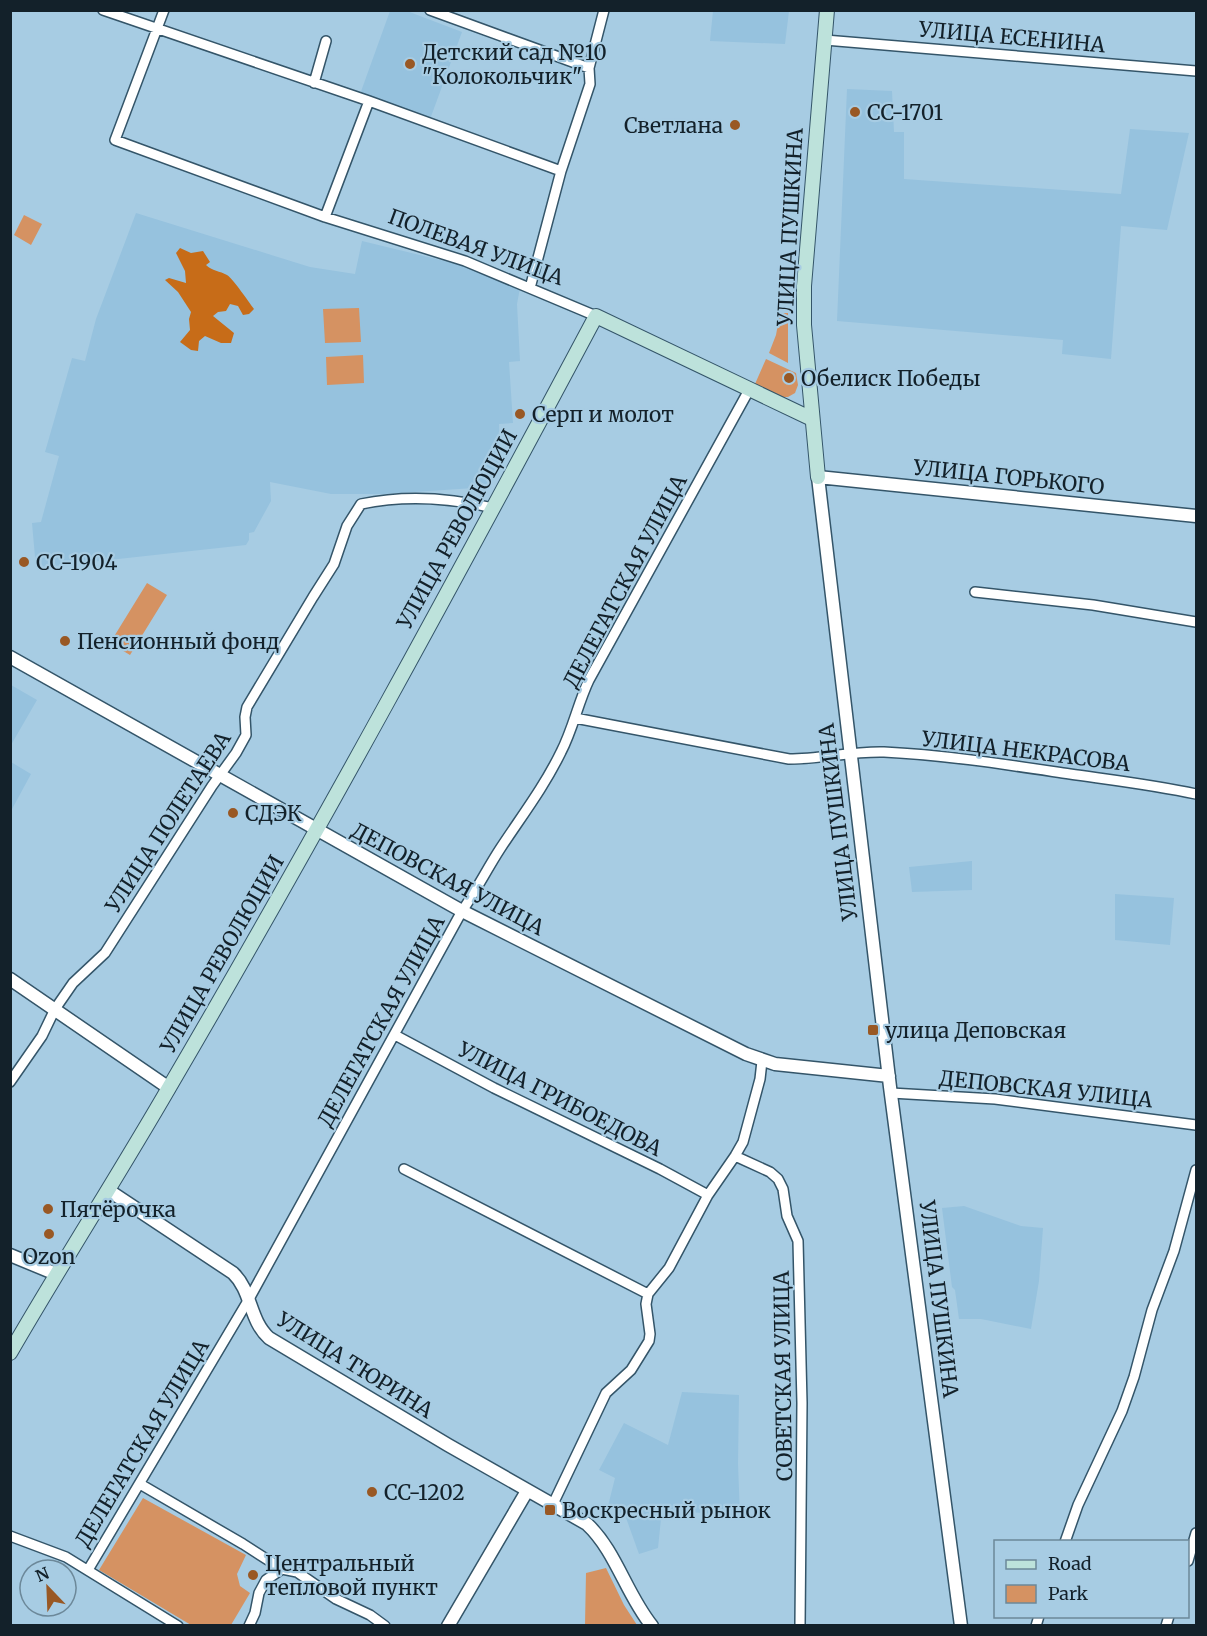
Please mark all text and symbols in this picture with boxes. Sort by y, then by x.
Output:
street label: УЛИЦА ЕСЕНИНА [917,15,1106,59]
place label: Детский сад №10 "Колокольчик" [422,39,607,90]
marker: Детский сад №10 "Колокольчик" [403,57,417,71]
place label: СС-1701 [867,99,943,126]
marker: СС-1701 [848,105,862,119]
place label: Светлана [624,112,723,139]
marker: Светлана [728,118,742,132]
street label: УЛИЦА ПУШКИНА [771,127,809,328]
street label: ПОЛЕВАЯ УЛИЦА [385,203,568,291]
place label: Обелиск Победы [801,365,981,392]
marker: Обелиск Победы [782,371,796,385]
place label: Серп и молот [532,401,674,428]
marker: Серп и молот [513,407,527,421]
street label: УЛИЦА РЕВОЛЮЦИИ [390,424,523,634]
street label: УЛИЦА ГОРЬКОГО [911,453,1106,500]
street label: ДЕЛЕГАТСКАЯ УЛИЦА [557,470,693,692]
place label: СС-1904 [36,549,118,576]
marker: СС-1904 [17,555,31,569]
place label: Пенсионный фонд [77,628,280,655]
marker: Пенсионный фонд [58,634,72,648]
street label: УЛИЦА ПУШКИНА [812,722,864,923]
street label: УЛИЦА НЕКРАСОВА [919,725,1132,777]
street label: УЛИЦА ПОЛЕТАЕВА [99,726,237,918]
place label: СДЭК [245,800,302,827]
marker: СДЭК [226,806,240,820]
street label: ДЕПОВСКАЯ УЛИЦА [347,817,549,941]
street label: УЛИЦА РЕВОЛЮЦИИ [154,850,290,1059]
street label: ДЕЛЕГАТСКАЯ УЛИЦА [312,910,450,1131]
place label: улица Деповская [885,1017,1066,1044]
marker: улица Деповская [866,1023,880,1037]
street label: УЛИЦА ГРИБОЕДОВА [453,1035,667,1162]
street label: ДЕПОВСКАЯ УЛИЦА [938,1064,1154,1114]
place label: Пятёрочка [60,1196,176,1223]
street label: УЛИЦА ПУШКИНА [913,1198,965,1399]
marker: Пятёрочка [41,1202,55,1216]
marker: Ozon [42,1227,56,1241]
place label: Ozon [23,1243,75,1270]
street label: СОВЕТСКАЯ УЛИЦА [768,1270,798,1481]
street label: УЛИЦА ТЮРИНА [271,1305,438,1424]
street label: ДЕЛЕГАТСКАЯ УЛИЦА [69,1334,215,1552]
place label: СС-1202 [384,1479,465,1506]
marker: СС-1202 [365,1485,379,1499]
place label: Воскресный рынок [562,1497,771,1524]
marker: Воскресный рынок [543,1503,557,1517]
legend [994,1540,1189,1618]
place label: Центральный тепловой пункт [265,1550,438,1601]
text: Road [1048,1552,1092,1575]
north arrow [18,1558,78,1618]
text: N [32,1562,52,1586]
marker: Центральный тепловой пункт [246,1568,260,1582]
text: Park [1048,1582,1089,1605]

